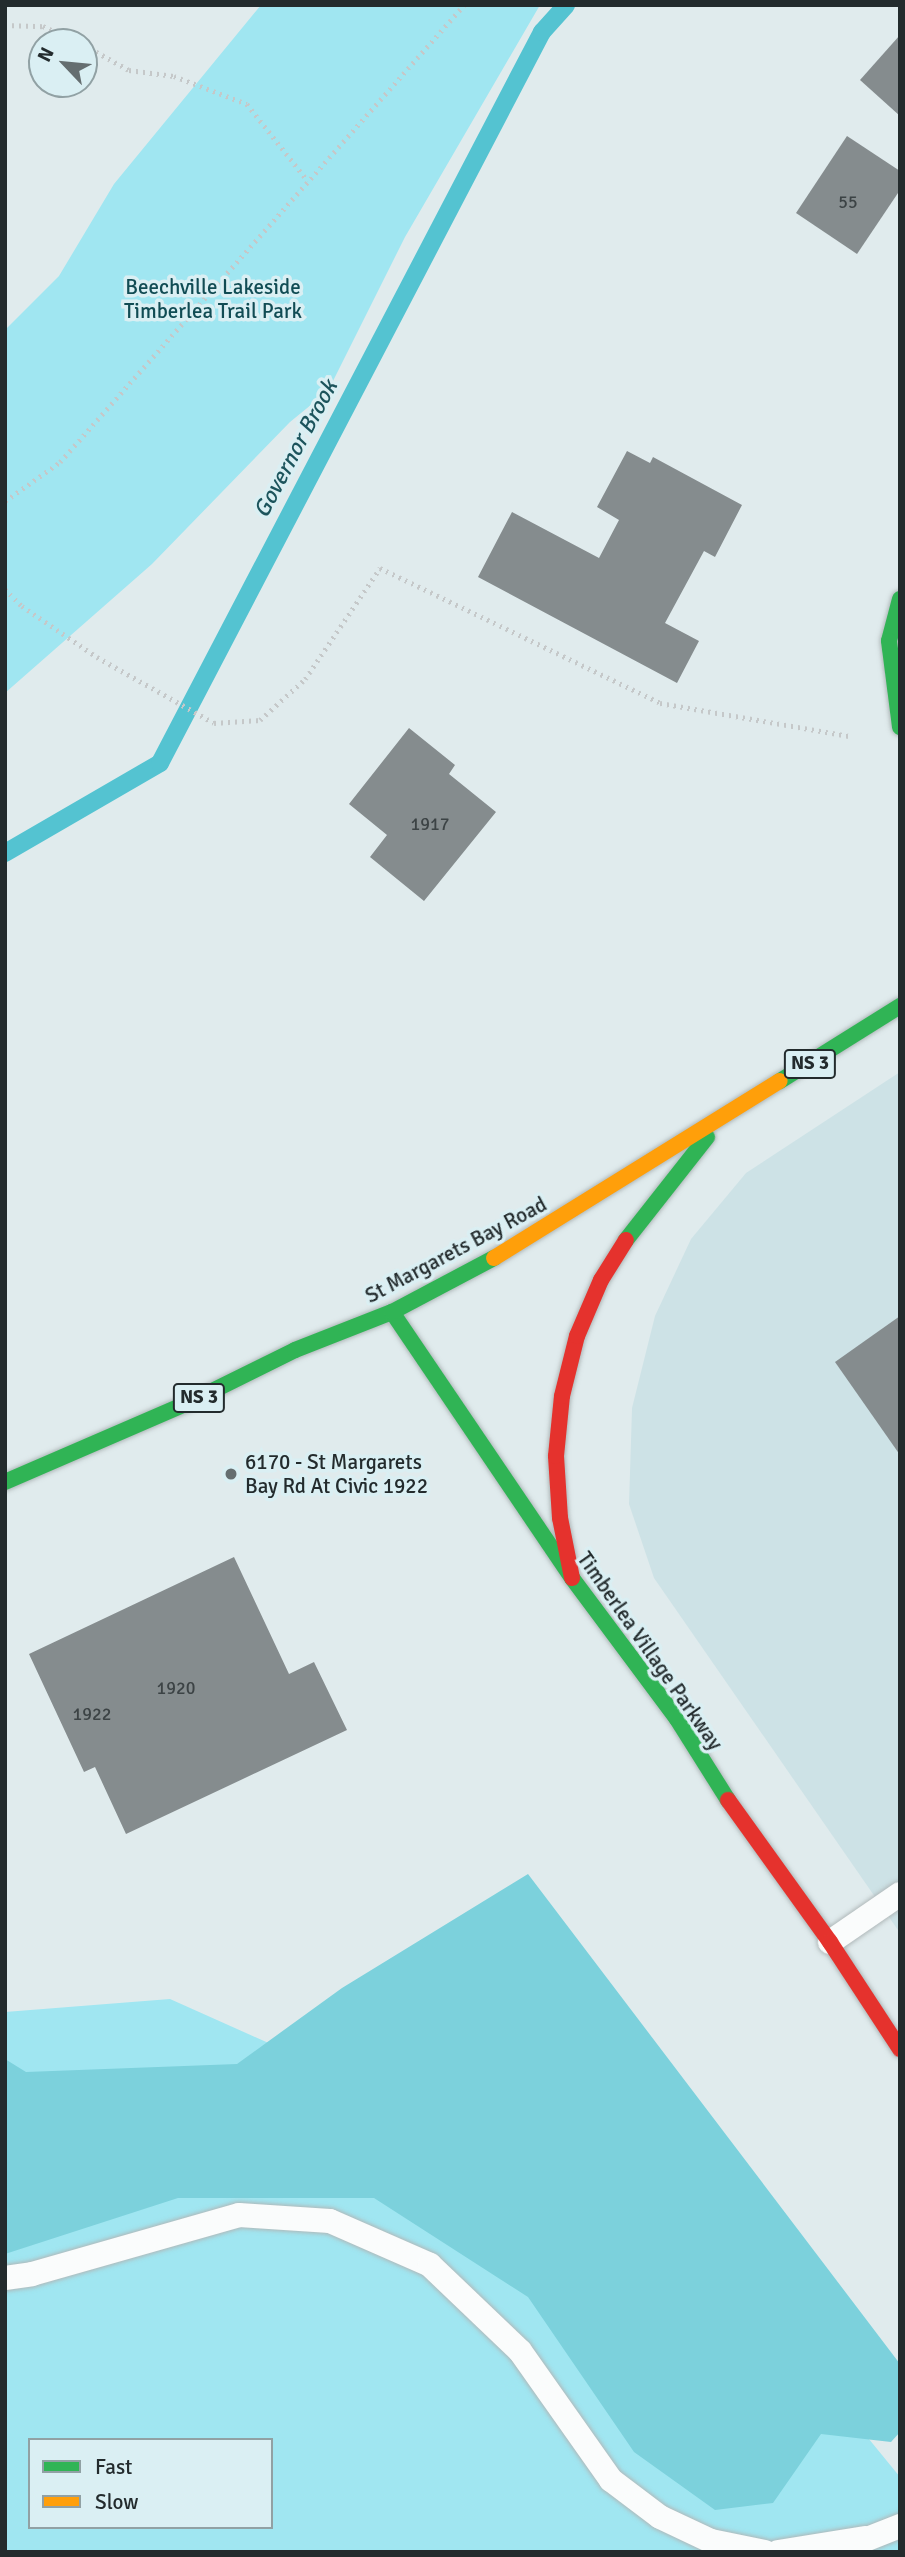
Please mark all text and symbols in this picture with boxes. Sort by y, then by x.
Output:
north arrow [28,28,98,98]
text: N [32,43,60,66]
house number: 55 [838,191,858,213]
park label: Beechville Lakeside Timberlea Trail Park [124,274,302,324]
water label: Governor Brook [248,376,344,522]
house number: 1917 [411,813,449,835]
road number: NS 3 [784,1048,836,1080]
street label: St Margarets Bay Road [361,1191,551,1309]
road number: NS 3 [173,1382,225,1414]
place label: 6170 - St Margarets Bay Rd At Civic 1922 [245,1449,428,1499]
marker: 6170 - St Margarets Bay Rd At Civic 1922 [223,1466,239,1482]
street label: Timberlea Village Parkway [572,1547,728,1755]
house number: 1920 [157,1677,195,1699]
house number: 1922 [73,1703,111,1725]
legend [28,2438,273,2529]
text: Fast [95,2454,132,2480]
text: Slow [95,2489,139,2515]

